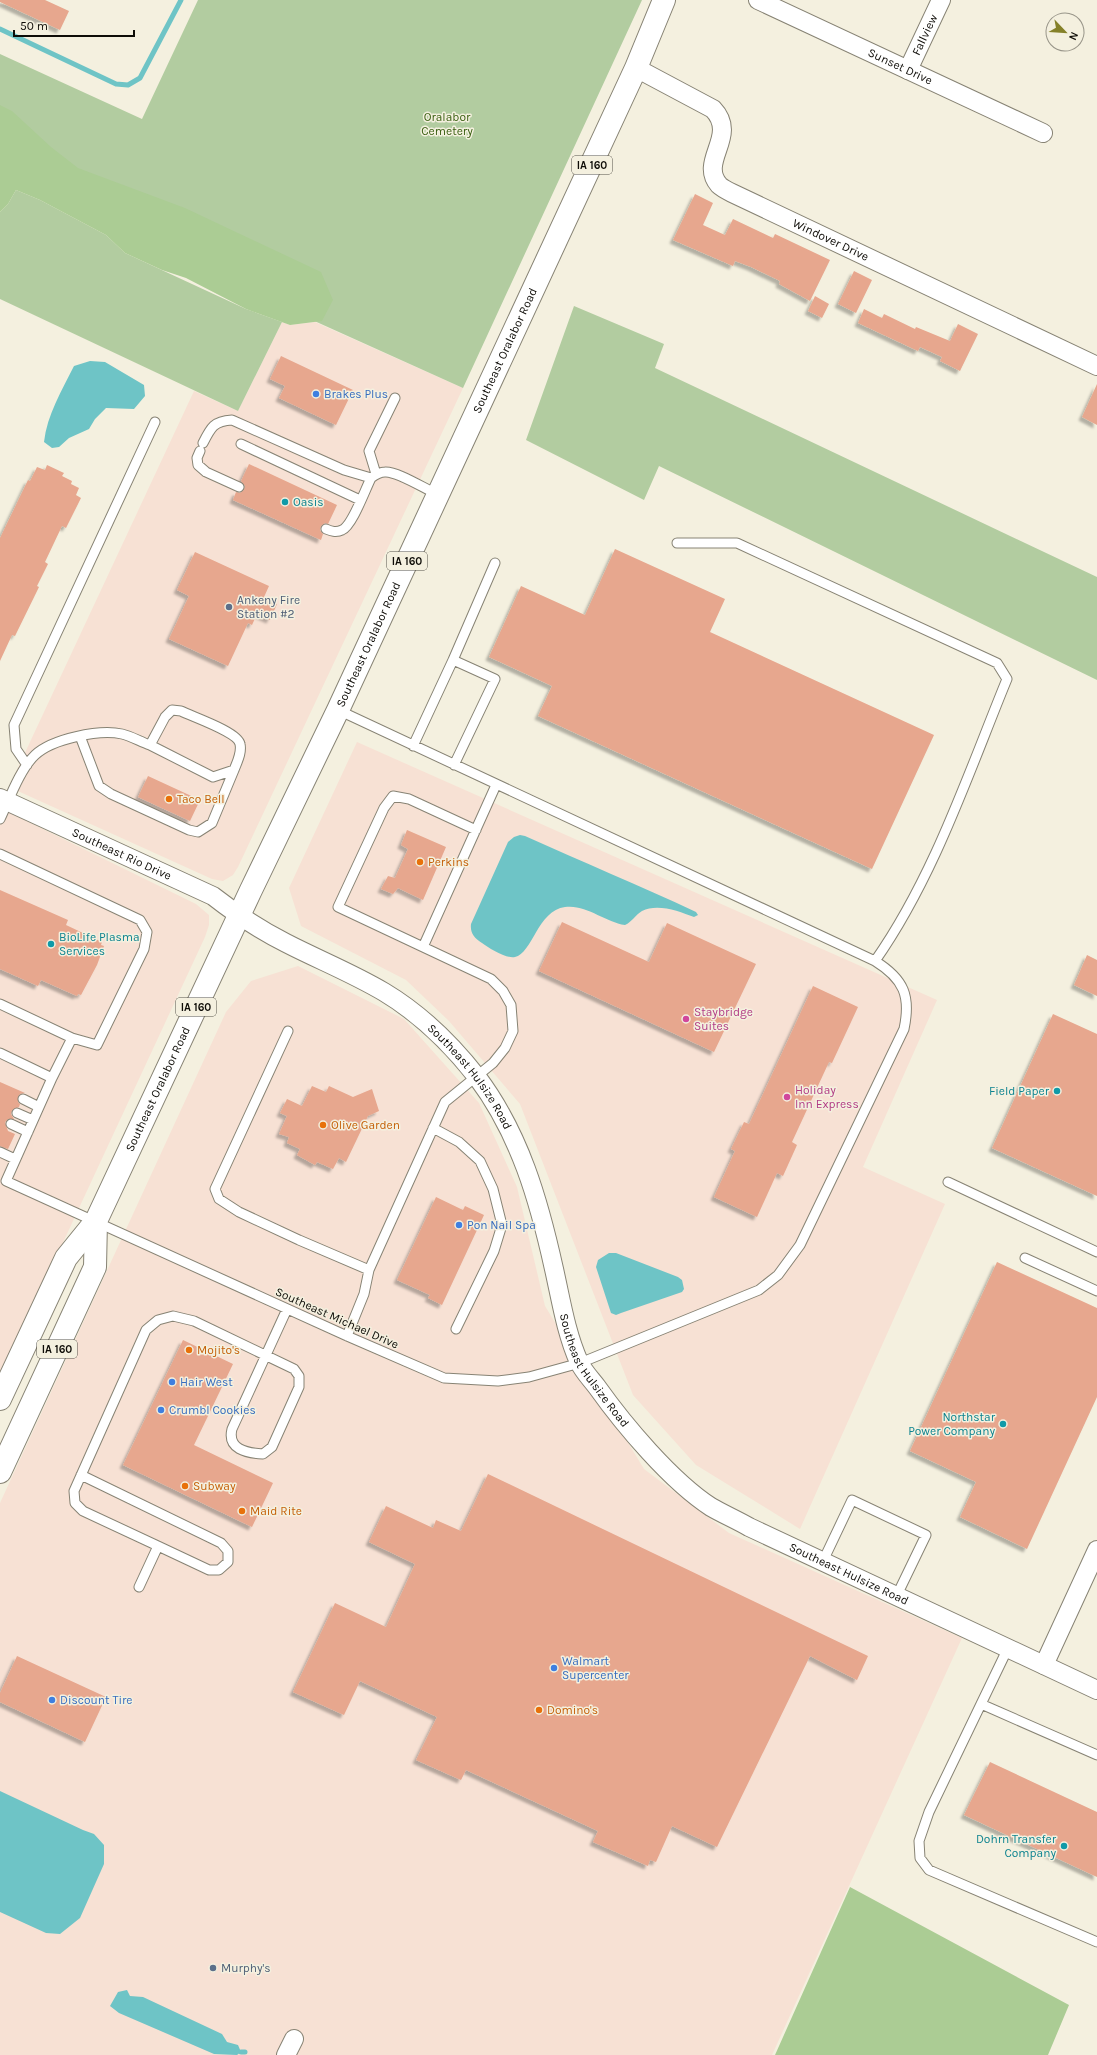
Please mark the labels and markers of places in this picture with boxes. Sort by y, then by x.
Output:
place label: Brakes Plus [324,387,388,401]
marker: Brakes Plus [311,389,321,399]
place label: Oasis [293,495,324,509]
marker: Oasis [280,497,290,507]
place label: Ankeny Fire Station #2 [237,593,300,621]
marker: Ankeny Fire Station #2 [224,602,234,612]
place label: Taco Bell [177,792,225,806]
marker: Taco Bell [164,794,174,804]
place label: Perkins [428,855,469,869]
marker: Perkins [415,857,425,867]
place label: BioLife Plasma Services [59,930,140,958]
marker: BioLife Plasma Services [46,939,56,949]
place label: Staybridge Suites [694,1005,753,1033]
marker: Staybridge Suites [681,1014,691,1024]
place label: Holiday Inn Express [795,1083,859,1111]
place label: Field Paper [989,1084,1050,1098]
marker: Field Paper [1052,1086,1062,1096]
marker: Holiday Inn Express [782,1092,792,1102]
place label: Olive Garden [331,1118,400,1132]
marker: Olive Garden [318,1120,328,1130]
place label: Pon Nail Spa [467,1218,536,1232]
marker: Pon Nail Spa [454,1220,464,1230]
place label: Mojito's [197,1343,240,1357]
marker: Mojito's [184,1345,194,1355]
place label: Hair West [180,1375,233,1389]
marker: Hair West [167,1377,177,1387]
place label: Crumbl Cookies [169,1403,256,1417]
marker: Crumbl Cookies [156,1405,166,1415]
place label: Northstar Power Company [908,1410,996,1438]
marker: Northstar Power Company [998,1419,1008,1429]
place label: Subway [193,1479,236,1493]
marker: Subway [180,1481,190,1491]
place label: Maid Rite [250,1504,302,1518]
marker: Maid Rite [237,1506,247,1516]
place label: Walmart Supercenter [562,1654,629,1682]
marker: Walmart Supercenter [549,1663,559,1673]
place label: Discount Tire [60,1693,133,1707]
marker: Discount Tire [47,1695,57,1705]
place label: Domino's [547,1703,598,1717]
marker: Domino's [534,1705,544,1715]
place label: Dohrn Transfer Company [976,1832,1057,1860]
marker: Dohrn Transfer Company [1059,1841,1069,1851]
place label: Murphy's [221,1961,271,1975]
marker: Murphy's [208,1963,218,1973]

